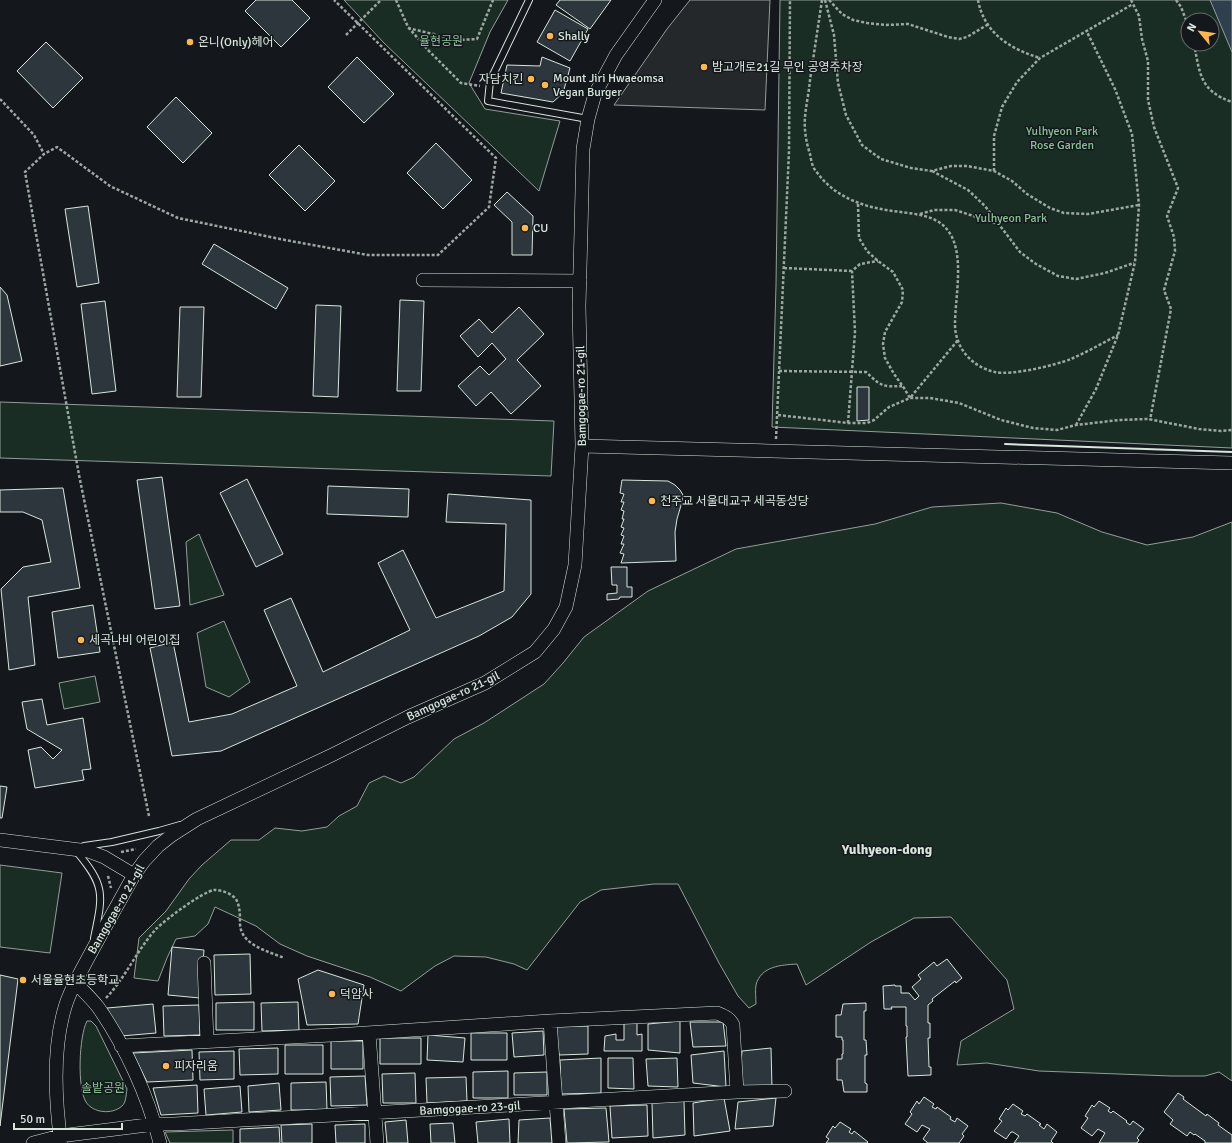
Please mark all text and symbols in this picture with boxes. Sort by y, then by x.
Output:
north arrow [1180,12,1220,52]
text: N [1184,21,1199,34]
place label: Shally [558,29,590,44]
marker: Shally [545,31,555,41]
park label: 율현공원 [419,34,463,49]
place label: 온니(Only)헤어 [198,35,274,50]
marker: 온니(Only)헤어 [185,37,195,47]
place label: 밤고개로21길 무인 공영주차장 [712,60,863,75]
marker: 밤고개로21길 무인 공영주차장 [699,62,709,72]
place label: Mount Jiri Hwaeomsa Vegan Burger [553,71,664,100]
place label: 자담치킨 [479,72,523,87]
marker: 자담치킨 [526,74,536,84]
marker: Mount Jiri Hwaeomsa Vegan Burger [540,80,550,90]
park label: Yulhyeon Park Rose Garden [1026,124,1098,153]
park label: Yulhyeon Park [975,211,1047,226]
place label: CU [533,221,548,236]
marker: CU [520,223,530,233]
street label: Bamgogae-ro 21-gil [573,345,590,447]
place label: 천주교 서울대교구 세곡동성당 [660,494,809,509]
marker: 천주교 서울대교구 세곡동성당 [647,496,657,506]
place label: 세곡나비 어린이집 [89,633,180,648]
marker: 세곡나비 어린이집 [76,635,86,645]
street label: Bamgogae-ro 21-gil [404,668,503,725]
district label: Yulhyeon-dong [841,841,933,858]
street label: Bamgogae-ro 21-gil [85,861,148,957]
place label: 서울율현초등학교 [31,973,119,988]
marker: 서울율현초등학교 [18,975,28,985]
place label: 덕암사 [340,987,373,1002]
marker: 덕암사 [327,989,337,999]
place label: 피자리움 [174,1059,218,1074]
marker: 피자리움 [161,1061,171,1071]
park label: 솔밭공원 [81,1081,125,1096]
street label: Bamgogae-ro 23-gil [419,1098,522,1119]
scale bar [14,1105,122,1131]
text: 50 m [20,1112,45,1127]

